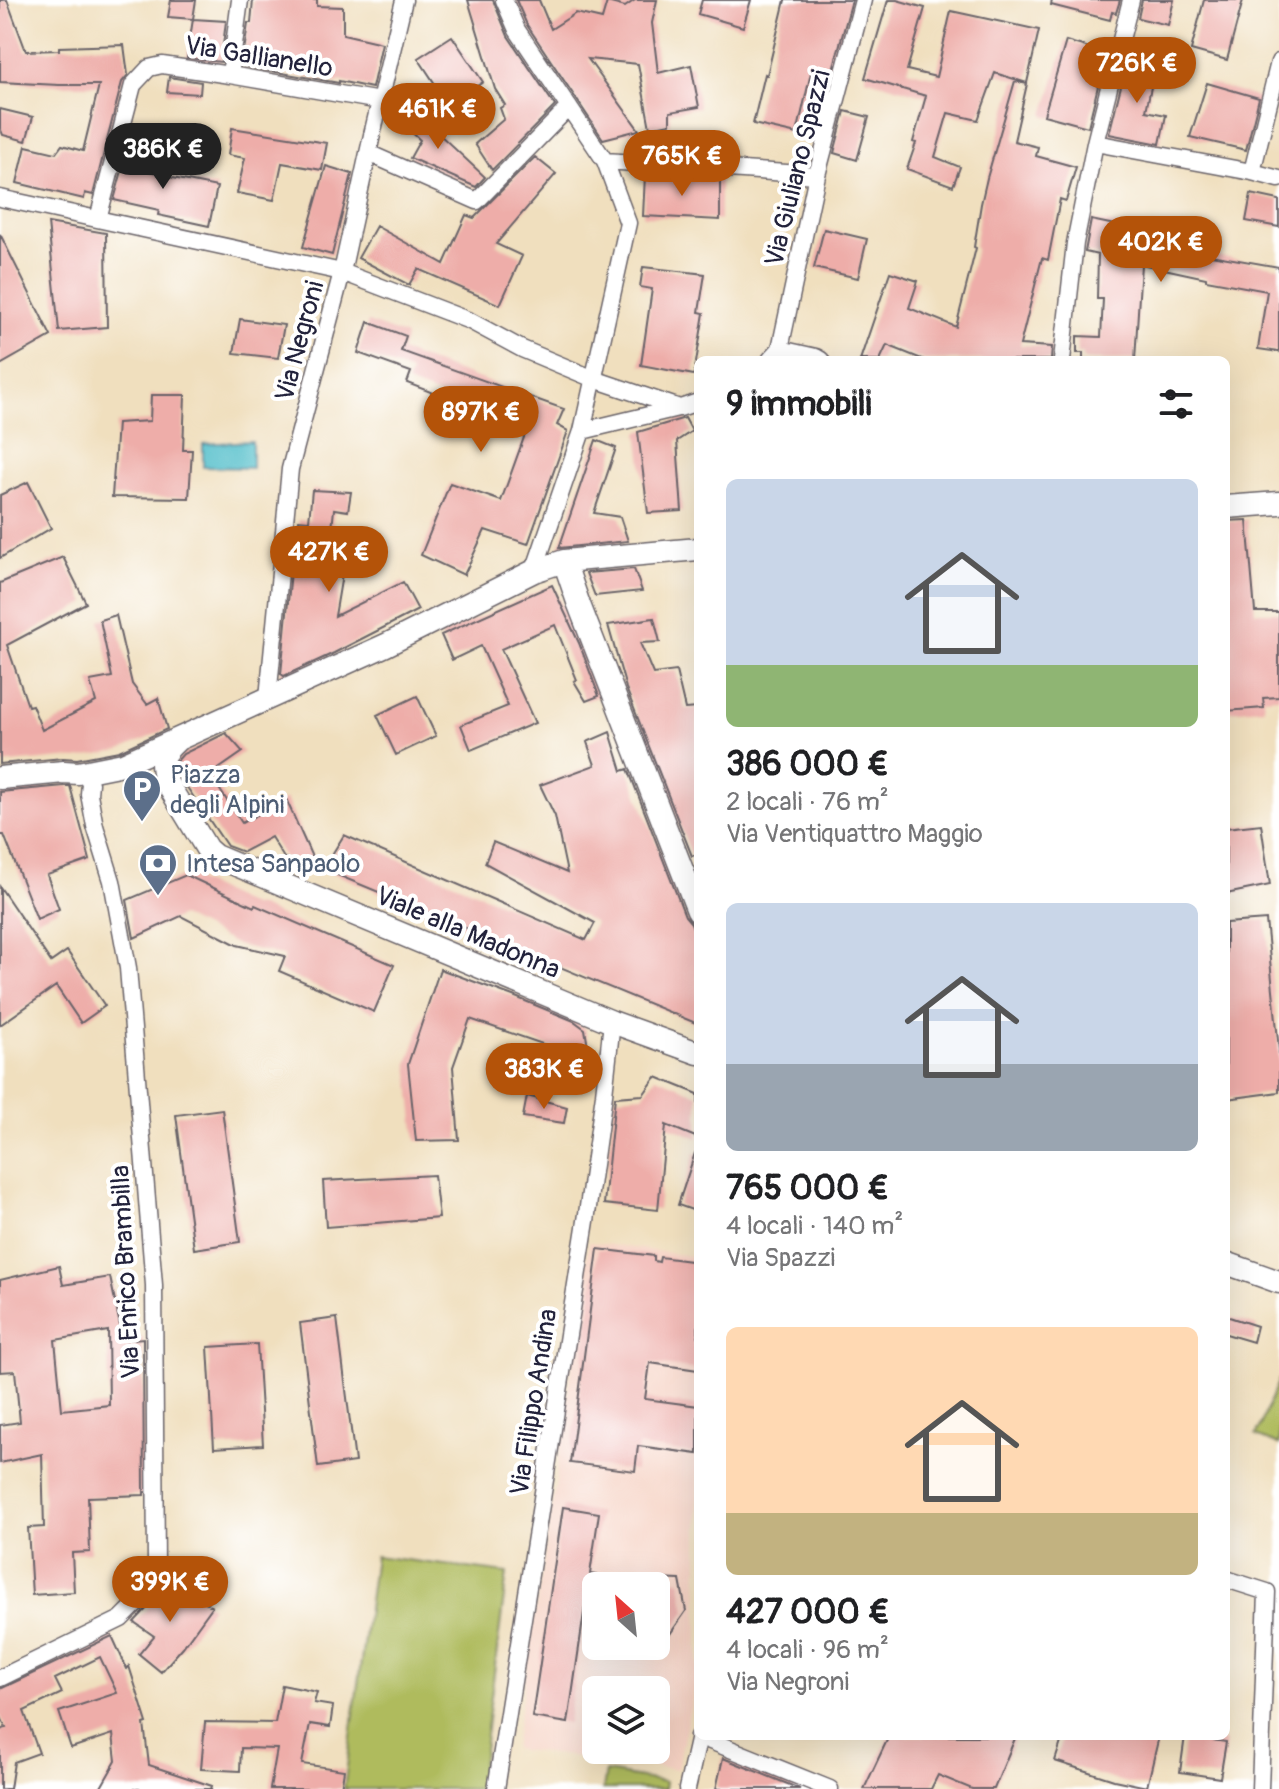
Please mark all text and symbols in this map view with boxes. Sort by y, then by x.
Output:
street label: Via Gallianello [183,29,335,84]
pin: 726K € [1072,37,1202,105]
text: 726K € [1096,47,1178,79]
street label: Via Giuliano Spazzi [758,67,838,270]
pin: 461K € [373,83,503,151]
text: 461K € [399,93,477,125]
pin: 386K € [98,123,228,191]
pin: 765K € [617,130,747,198]
text: 386K € [122,133,204,165]
text: 765K € [641,140,723,172]
pin: 402K € [1096,216,1226,284]
text: 402K € [1118,226,1204,258]
street label: Via Negroni [269,278,331,405]
icon: filters [1154,382,1198,426]
text: 9 immobili [726,383,872,426]
pin: 897K € [416,386,546,454]
text: 897K € [442,396,520,428]
pin: 427K € [264,526,394,594]
icon: home [890,531,1034,675]
text: 427K € [288,536,370,568]
text: 386 000 € [726,743,889,786]
place label: Piazza degli Alpini [170,759,284,821]
parking icon: Piazza degli Alpini [121,768,163,823]
text: 2 locali · 76 m² [726,786,889,818]
text: Via Ventiquattro Maggio [726,818,983,850]
bank icon: Intesa Sanpaolo [137,842,179,897]
place label: Intesa Sanpaolo [186,848,360,880]
street label: Viale alla Madonna [371,880,565,986]
icon: home [890,955,1034,1099]
pin: 383K € [479,1043,609,1111]
text: 383K € [504,1053,584,1085]
street label: Via Enrico Brambilla [104,1164,148,1380]
text: 765 000 € [726,1167,889,1210]
text: 4 locali · 140 m² [726,1210,903,1242]
text: Via Spazzi [726,1242,835,1274]
street label: Via Filippo Andina [503,1306,565,1498]
icon: home [890,1379,1034,1523]
pin: 399K € [105,1556,235,1624]
text: 399K € [130,1566,210,1598]
north arrow [582,1572,670,1660]
map controls [582,1572,670,1764]
text: 427 000 € [726,1591,890,1634]
text: 4 locali · 96 m² [726,1634,889,1666]
text: Via Negroni [726,1666,849,1698]
button: layers [582,1676,670,1764]

